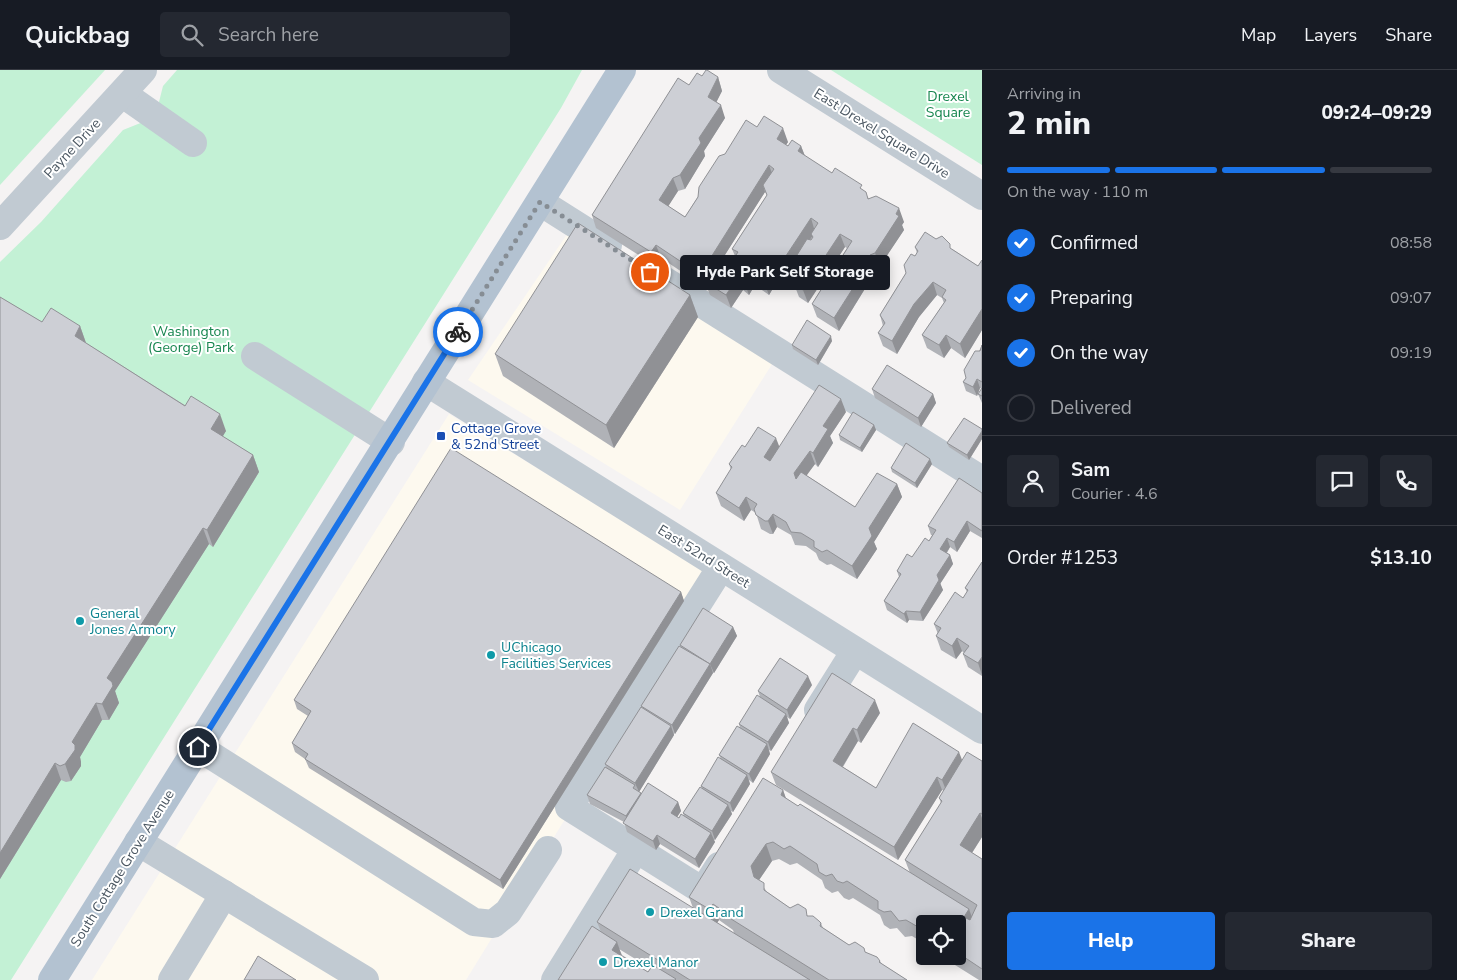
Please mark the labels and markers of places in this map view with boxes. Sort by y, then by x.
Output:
pin [629,251,671,293]
callout: Hyde Park Self Storage [680,254,890,290]
place label: Cottage Grove & 52nd Street [451,419,541,454]
marker: Cottage Grove & 52nd Street [435,430,447,442]
place label: General Jones Armory [89,604,176,639]
marker: General Jones Armory [74,615,86,627]
place label: UChicago Facilities Services [501,638,612,673]
marker: UChicago Facilities Services [485,649,497,661]
pin [177,726,219,768]
place label: Drexel Grand [660,903,744,922]
marker: Drexel Grand [644,906,656,918]
place label: Drexel Manor [613,953,698,972]
marker: Drexel Manor [597,956,609,968]

